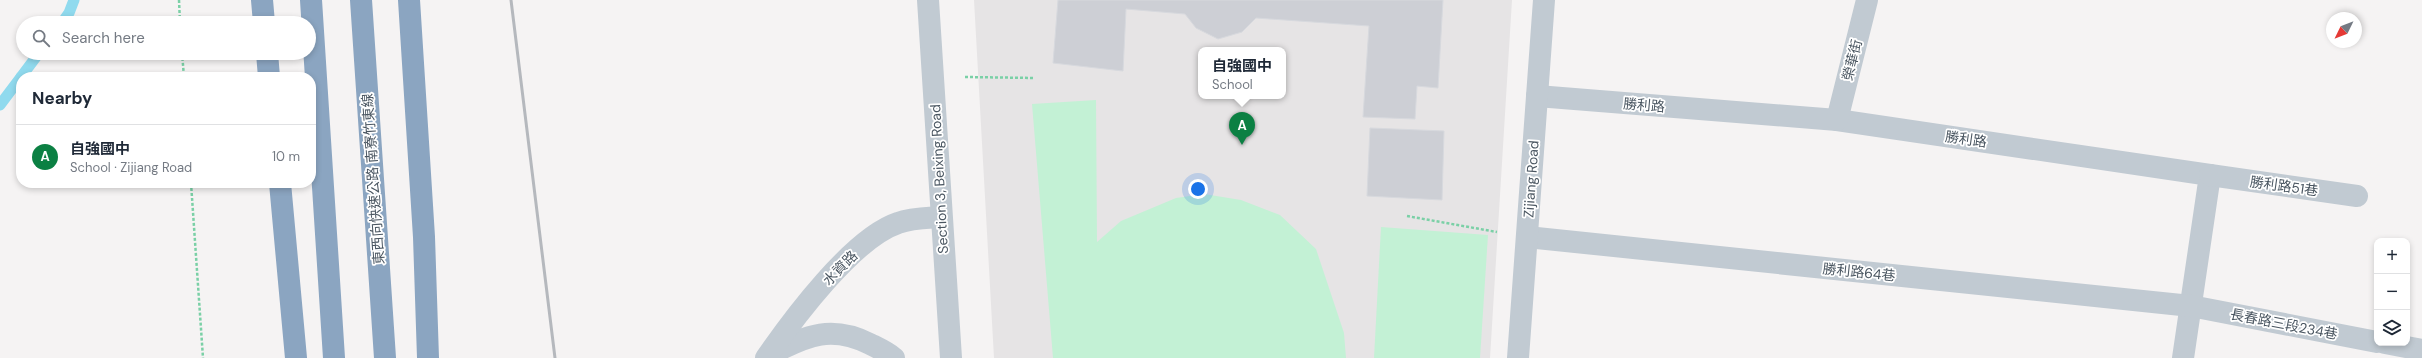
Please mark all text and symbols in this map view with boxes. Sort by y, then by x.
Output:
north arrow [2326,12,2362,48]
search box [16,16,316,60]
icon: search [30,27,52,49]
text: Search here [62,28,145,48]
street label: 榮華街 [1838,37,1866,83]
popup [1198,47,1286,99]
text: 自強國中 [1212,56,1272,76]
text: School [1212,76,1253,93]
text: Nearby [32,87,92,109]
street label: 東西向快速公路 南寮竹東線 [358,93,388,265]
street label: 勝利路 [1622,94,1666,116]
street label: Section 3, Beixing Road [926,104,952,254]
pin: A [1229,112,1255,145]
street label: 勝利路 [1944,127,1988,151]
text: 自強國中 [70,139,130,159]
street label: Zijiang Road [1519,140,1543,218]
text: A [40,148,50,165]
text: 10 m [272,148,300,165]
text: School · Zijiang Road [70,159,192,176]
street label: 勝利路51巷 [2249,172,2319,200]
your location [1188,179,1208,199]
map controls [2374,238,2410,346]
button: + [2374,238,2410,274]
street label: 水資路 [819,247,861,289]
street label: 勝利路64巷 [1822,259,1896,285]
button: − [2374,274,2410,310]
street label: 長春路三段234巷 [2229,305,2339,343]
button: layers [2374,310,2410,346]

